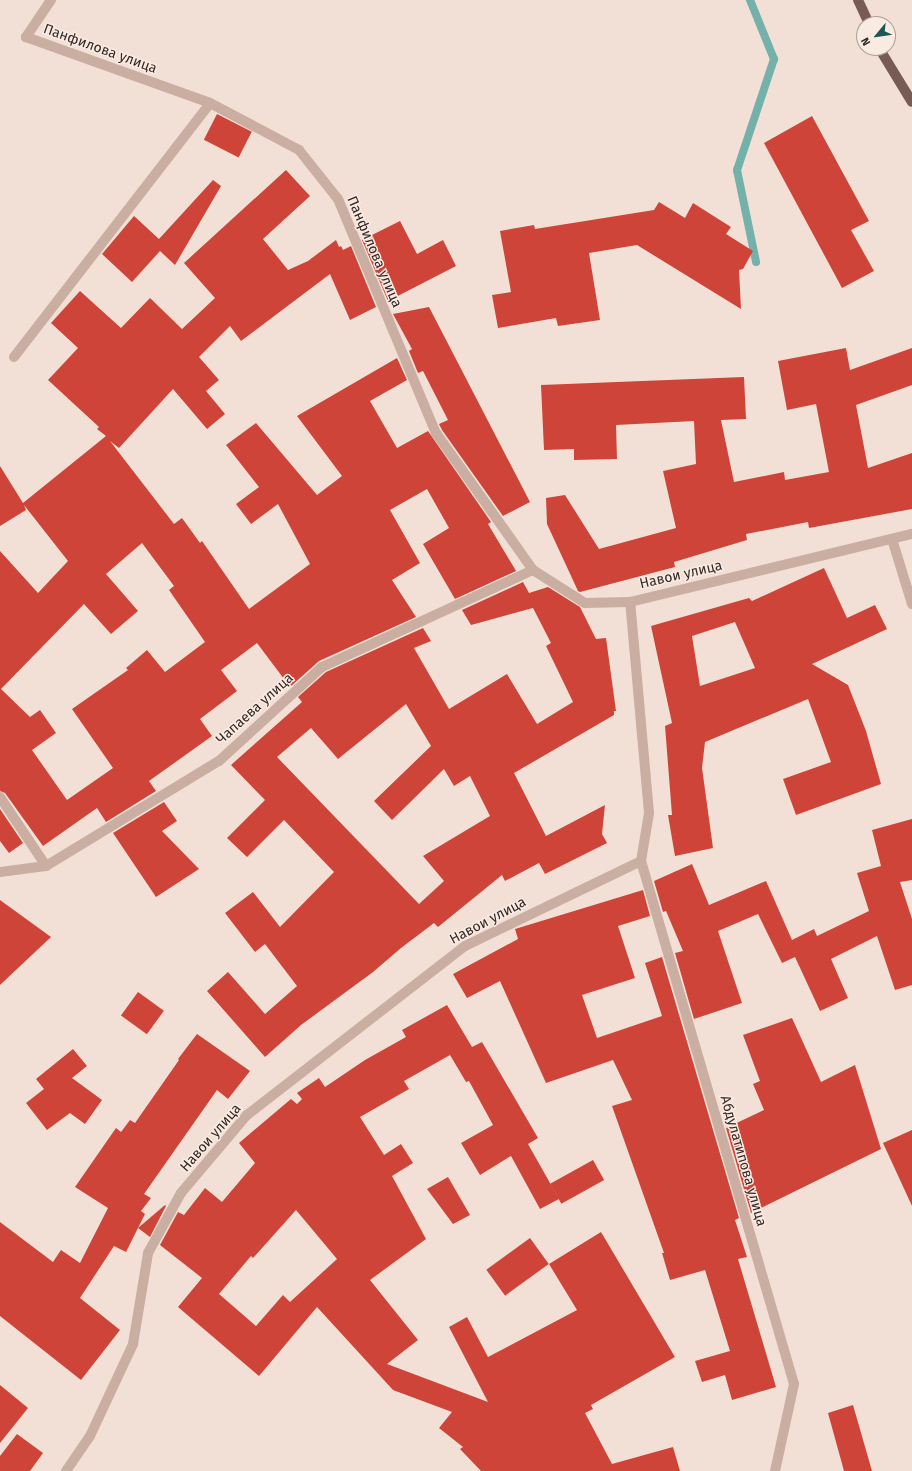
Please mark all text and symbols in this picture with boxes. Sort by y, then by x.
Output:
north arrow [856,16,896,56]
street label: Панфилова улица [41,21,159,77]
text: N [858,35,873,48]
street label: Панфилова улица [343,194,405,310]
street label: Навои улица [638,557,724,593]
street label: Чапаева улица [213,670,297,748]
street label: Навои улица [447,894,529,948]
street label: Абдулатипова улица [716,1094,770,1228]
street label: Навои улица [177,1101,245,1175]

